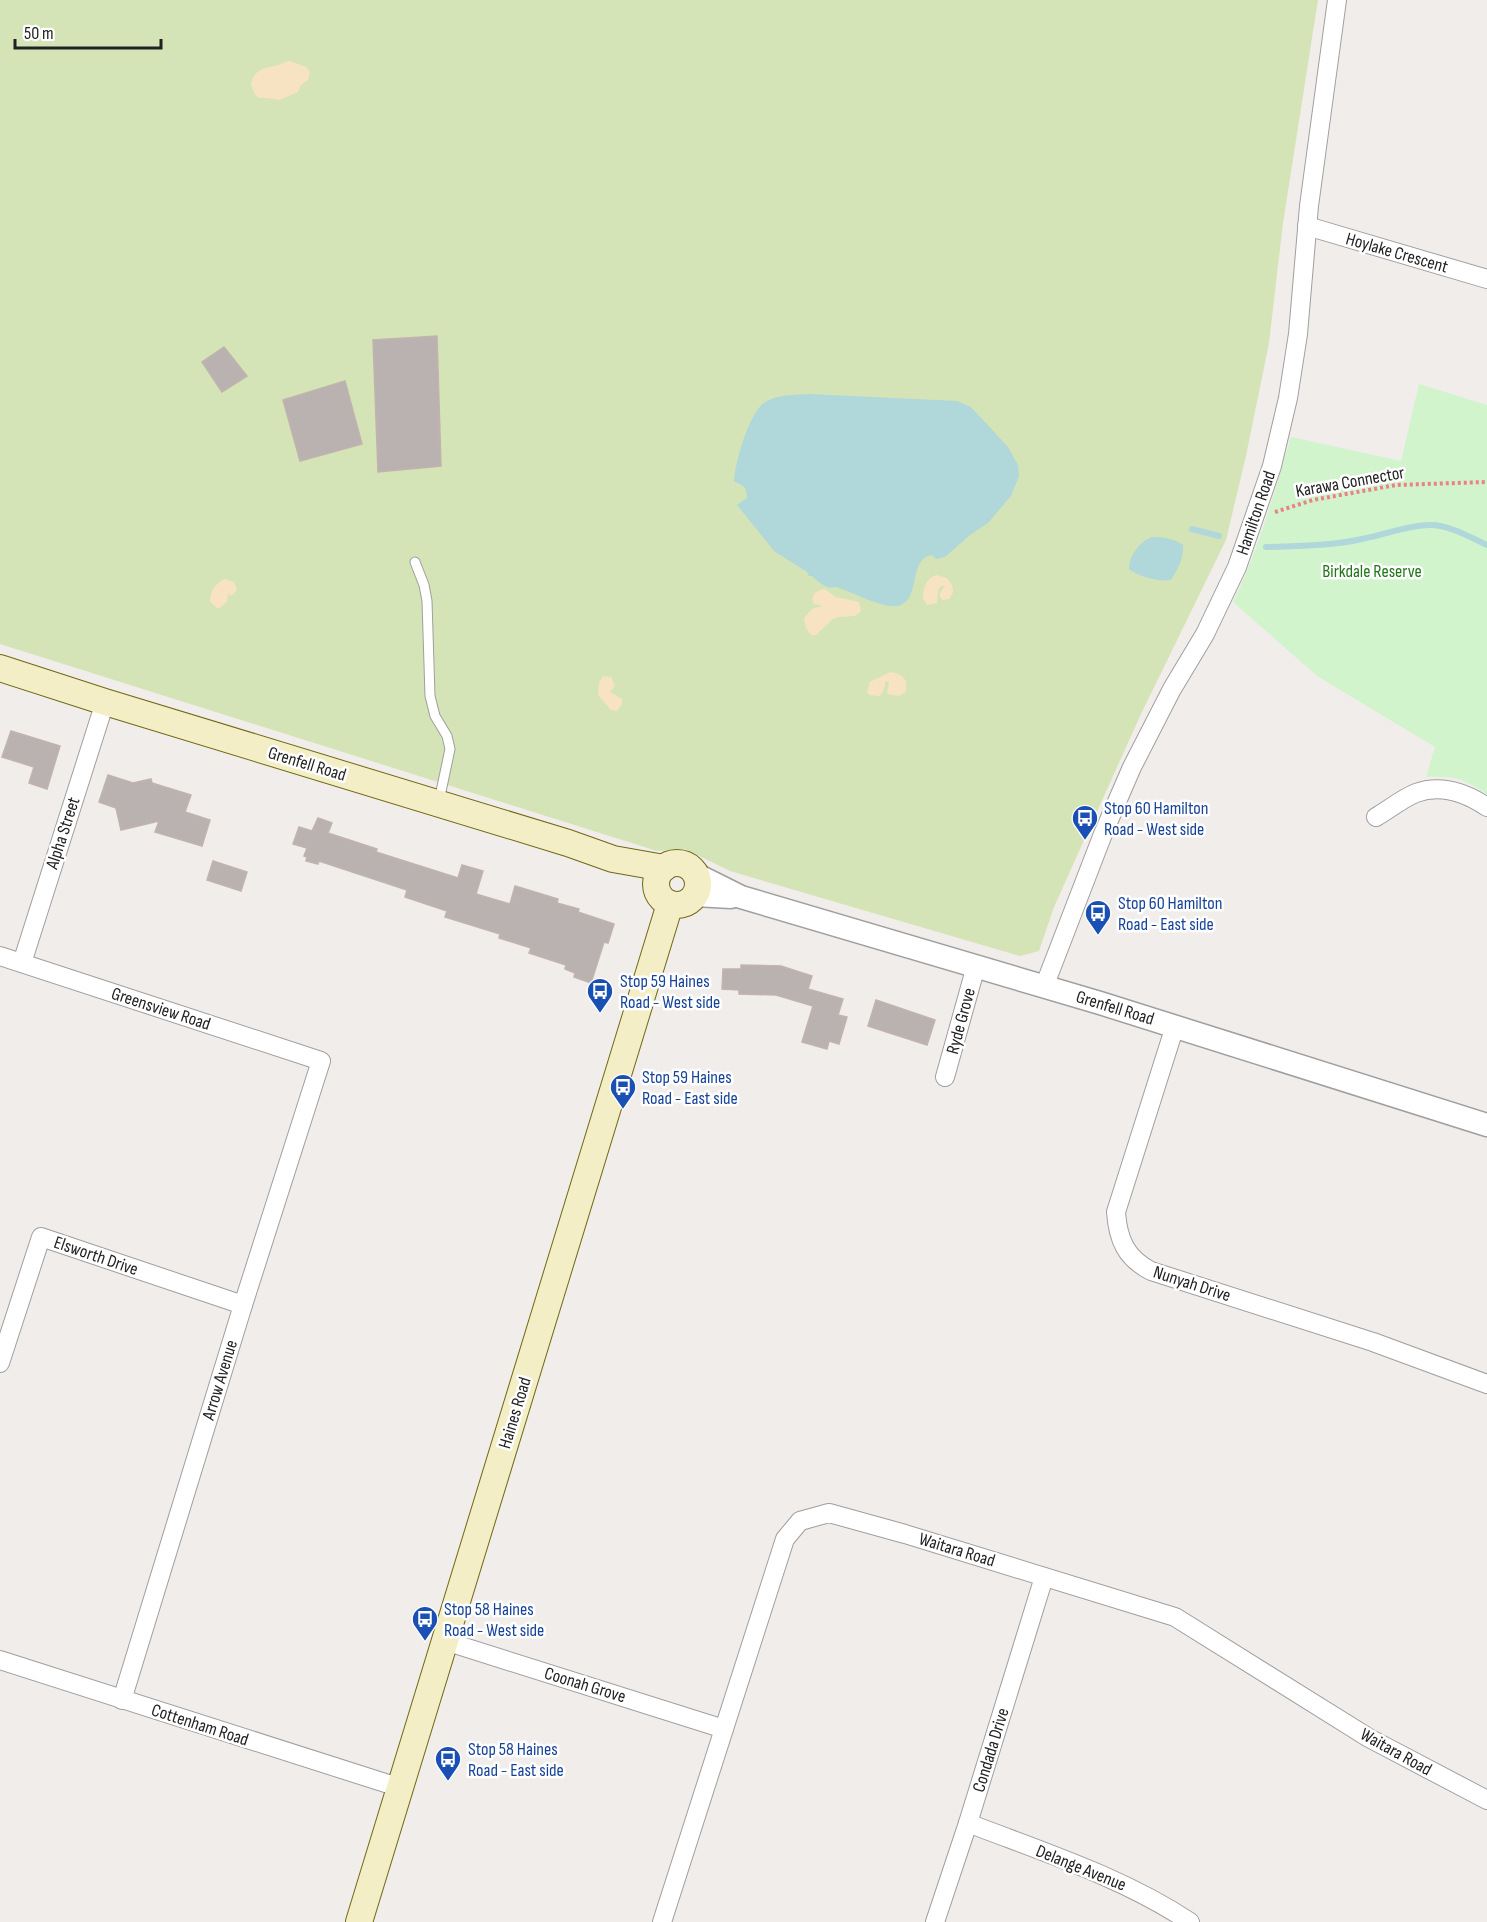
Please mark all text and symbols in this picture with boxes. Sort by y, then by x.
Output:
scale bar [15,12,160,50]
text: 50 m [24,23,54,44]
street label: Hoylake Crescent [1343,228,1451,278]
street label: Karawa Connector [1294,462,1406,502]
street label: Hamilton Road [1232,468,1280,558]
park label: Birkdale Reserve [1322,561,1422,582]
street label: Grenfell Road [265,742,349,786]
street label: Alpha Street [41,794,85,872]
place label: Stop 60 Hamilton Road - West side [1104,798,1208,840]
bus stop icon: Stop 60 Hamilton Road - West side [1070,803,1100,841]
place label: Stop 60 Hamilton Road - East side [1118,893,1222,935]
bus stop icon: Stop 60 Hamilton Road - East side [1083,898,1113,936]
place label: Stop 59 Haines Road - West side [620,971,720,1013]
bus stop icon: Stop 59 Haines Road - West side [585,976,615,1014]
street label: Greensview Road [109,983,213,1035]
street label: Ryde Grove [942,986,980,1056]
street label: Grenfell Road [1073,986,1157,1030]
place label: Stop 59 Haines Road - East side [642,1067,738,1109]
bus stop icon: Stop 59 Haines Road - East side [608,1072,638,1110]
street label: Elsworth Drive [51,1232,141,1280]
street label: Nunyah Drive [1151,1262,1233,1306]
street label: Arrow Avenue [198,1337,242,1423]
street label: Haines Road [494,1375,536,1451]
street label: Waitara Road [916,1528,998,1572]
place label: Stop 58 Haines Road - West side [444,1599,544,1641]
bus stop icon: Stop 58 Haines Road - West side [410,1604,440,1642]
street label: Coonah Grove [542,1663,628,1707]
street label: Cottenham Road [149,1699,251,1751]
street label: Condada Drive [968,1705,1014,1795]
street label: Waitara Road [1357,1724,1435,1780]
place label: Stop 58 Haines Road - East side [468,1739,564,1781]
bus stop icon: Stop 58 Haines Road - East side [433,1744,463,1782]
street label: Delange Avenue [1033,1840,1129,1896]

